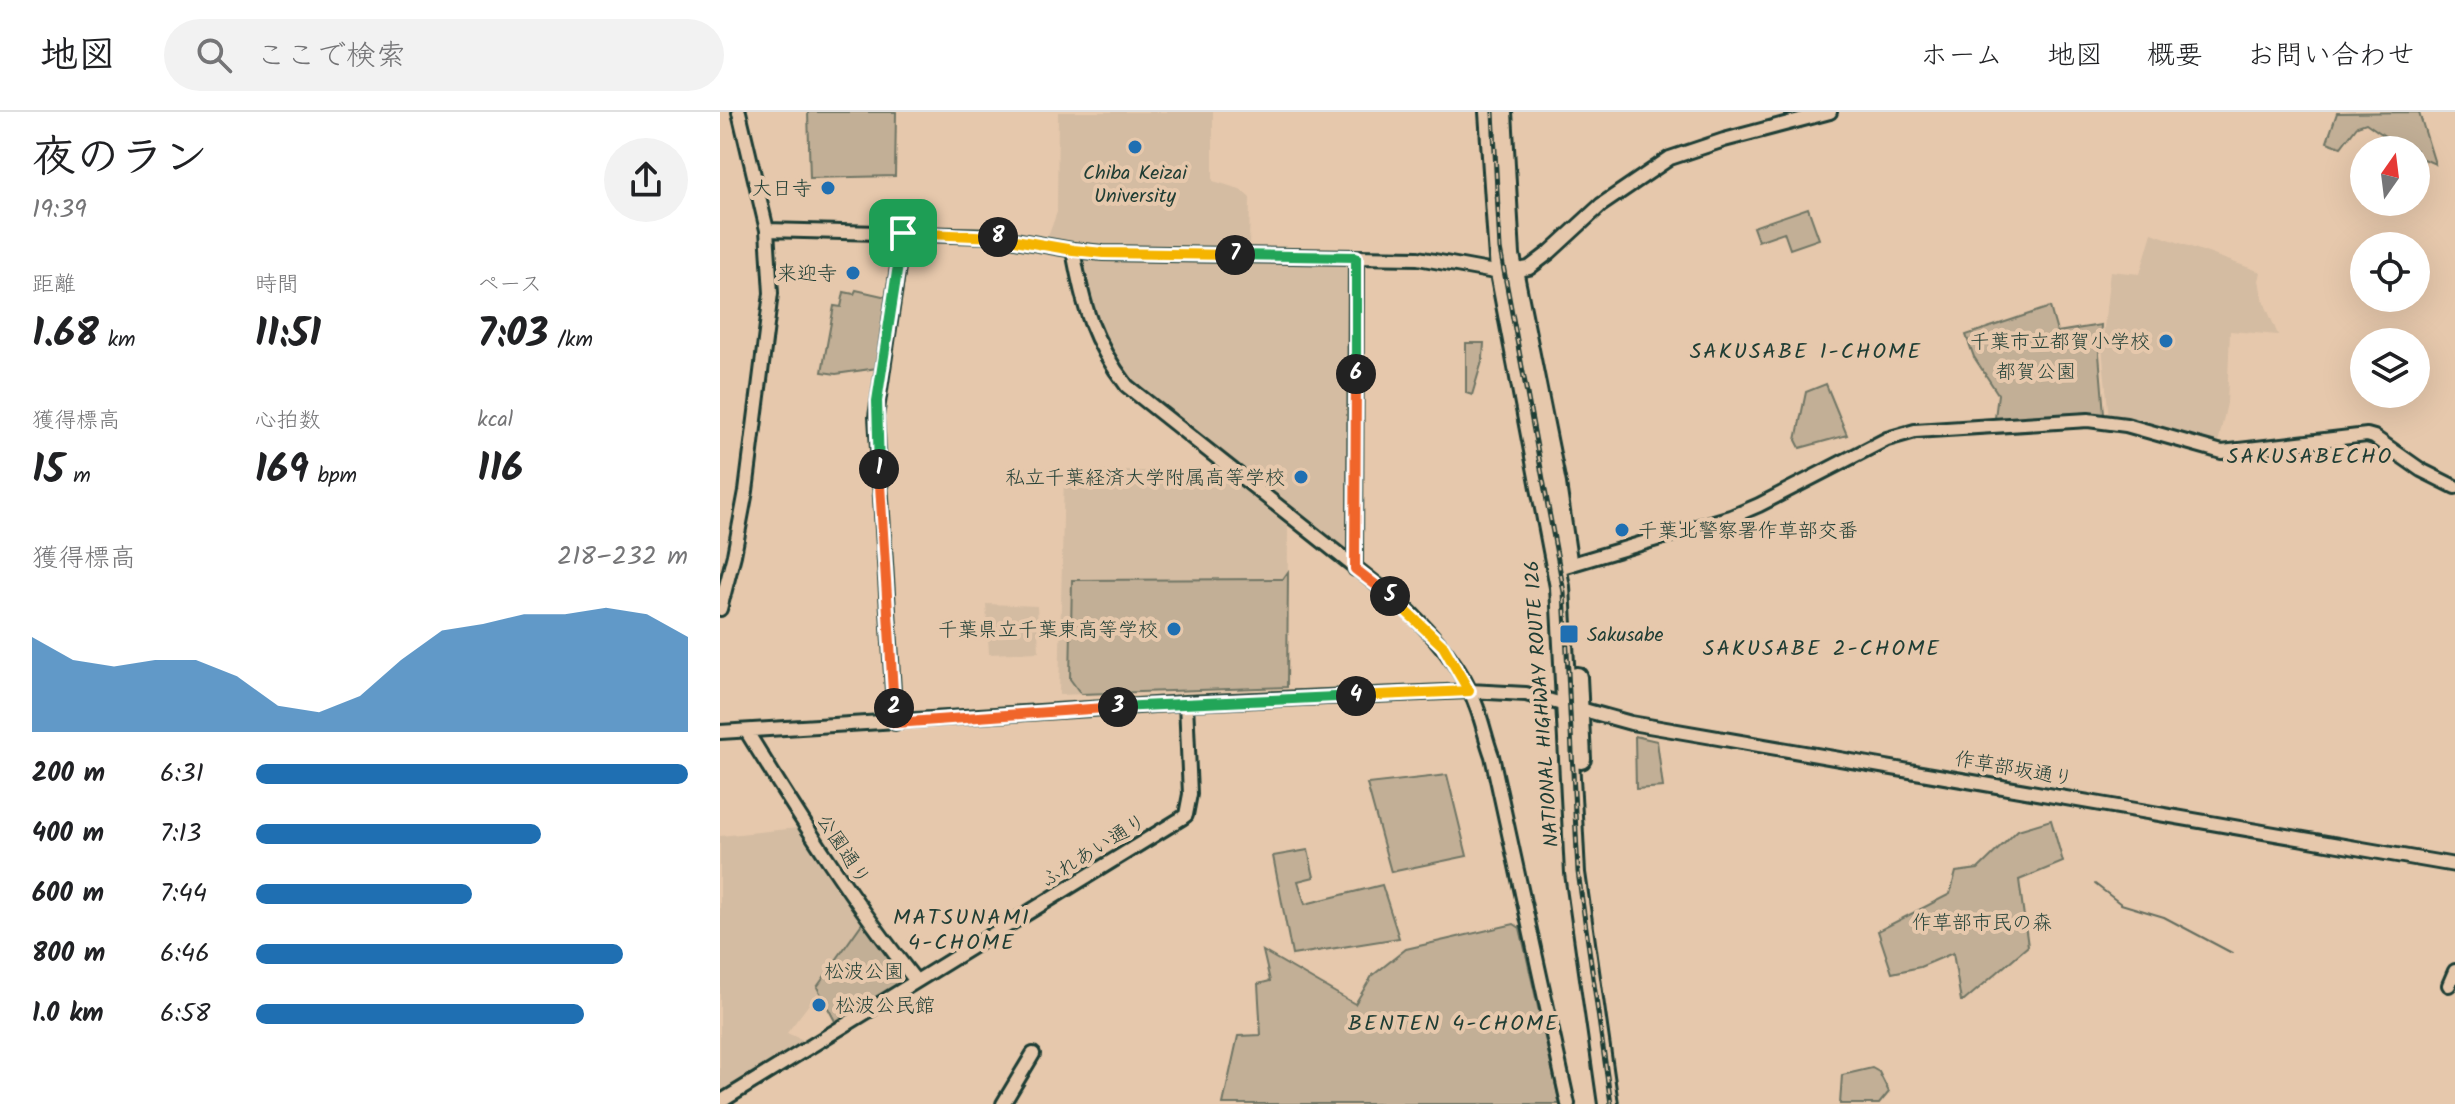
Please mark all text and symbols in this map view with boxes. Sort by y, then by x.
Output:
search box [164,19,724,91]
text: 地図 [40,27,116,87]
icon: search [192,33,236,77]
text: ここで検索 [256,33,406,81]
text: ホーム [1920,34,2003,79]
text: 地図 [2047,34,2103,79]
text: 概要 [2147,34,2203,79]
text: お問い合わせ [2247,34,2415,79]
text: 夜のラン [32,124,208,194]
north arrow [2350,136,2430,216]
map controls [2350,136,2430,408]
button: share [604,138,688,222]
marker: Chiba Keizai University [1126,138,1144,156]
place label: Chiba Keizai University [1083,158,1188,213]
place label: 大日寺 [752,174,812,206]
marker: 大日寺 [819,179,837,197]
text: 19:39 [32,189,87,231]
pin [869,199,937,267]
icon: arrive [881,211,925,255]
pin: 8 [978,217,1018,257]
text: 8 [992,219,1004,254]
button: locate [2350,232,2430,312]
pin: 7 [1215,235,1255,275]
text: 7 [1230,237,1240,272]
place label: 来迎寺 [777,259,837,291]
marker: 来迎寺 [844,264,862,282]
text: 距離 [32,268,76,303]
text: 時間 [255,268,299,303]
text: ペース [477,268,542,303]
text: 1.68 [32,303,99,367]
text: 11:51 [255,303,321,367]
text: 7:03 [477,303,548,367]
text: km [99,323,136,358]
text: /km [548,323,593,358]
place label: 千葉市立都賀小学校 [1970,327,2150,359]
button: layers [2350,328,2430,408]
marker: 千葉市立都賀小学校 [2157,332,2175,350]
district label: SAKUSABE 1-CHOME [1690,335,1922,370]
pin: 6 [1336,354,1376,394]
text: 6 [1350,356,1362,391]
park label: 都賀公園 [1996,357,2076,389]
text: kcal [477,403,513,438]
text: 獲得標高 [32,404,120,439]
text: 心拍数 [255,404,321,439]
text: 116 [477,438,523,502]
text: 15 [32,439,64,503]
text: 169 [255,439,309,503]
district label: SAKUSABECHO [2227,440,2393,475]
pin: 1 [859,449,899,489]
text: 1 [876,451,882,486]
text: m [64,459,91,494]
text: bpm [309,459,357,494]
place label: 私立千葉経済大学附属高等学校 [1005,463,1285,495]
marker: 私立千葉経済大学附属高等学校 [1292,468,1310,486]
place label: 千葉北警察署作草部交番 [1638,516,1858,548]
marker: 千葉北警察署作草部交番 [1613,521,1631,539]
text: 218–232 m [557,536,688,578]
text: 獲得標高 [32,538,136,580]
street label: NATIONAL HIGHWAY ROUTE 126 [1517,559,1569,848]
pin: 5 [1370,576,1410,616]
text: 5 [1384,578,1396,613]
place label: 千葉県立千葉東高等学校 [938,615,1158,647]
marker: 千葉県立千葉東高等学校 [1165,620,1183,638]
place label: Sakusabe [1587,620,1663,652]
marker: Sakusabe [1558,623,1580,645]
district label: SAKUSABE 2-CHOME [1703,632,1941,667]
pin: 4 [1336,676,1376,716]
text: 4 [1350,678,1362,713]
pin: 3 [1098,687,1138,727]
pin: 2 [874,688,914,728]
text: 3 [1112,689,1124,724]
text: 2 [888,690,900,725]
street label: 作草部坂通り [1952,744,2076,796]
text: 200 m [32,753,105,795]
text: 6:31 [160,753,204,795]
street label: ふれあい通り [1035,806,1153,897]
street label: 公園通り [807,808,878,892]
text: 400 m [32,813,104,855]
text: 7:13 [160,813,201,855]
text: 600 m [32,873,104,915]
text: 7:44 [160,873,207,915]
district label: MATSUNAMI 4-CHOME [893,901,1031,961]
park label: 作草部市民の森 [1912,908,2052,940]
text: 800 m [32,933,105,975]
text: 6:46 [160,933,210,975]
park label: 松波公園 [824,957,904,989]
place label: 松波公民館 [835,991,935,1023]
text: 1.0 km [32,993,103,1035]
text: 6:58 [160,993,210,1035]
marker: 松波公民館 [810,996,828,1014]
district label: BENTEN 4-CHOME [1348,1007,1560,1042]

